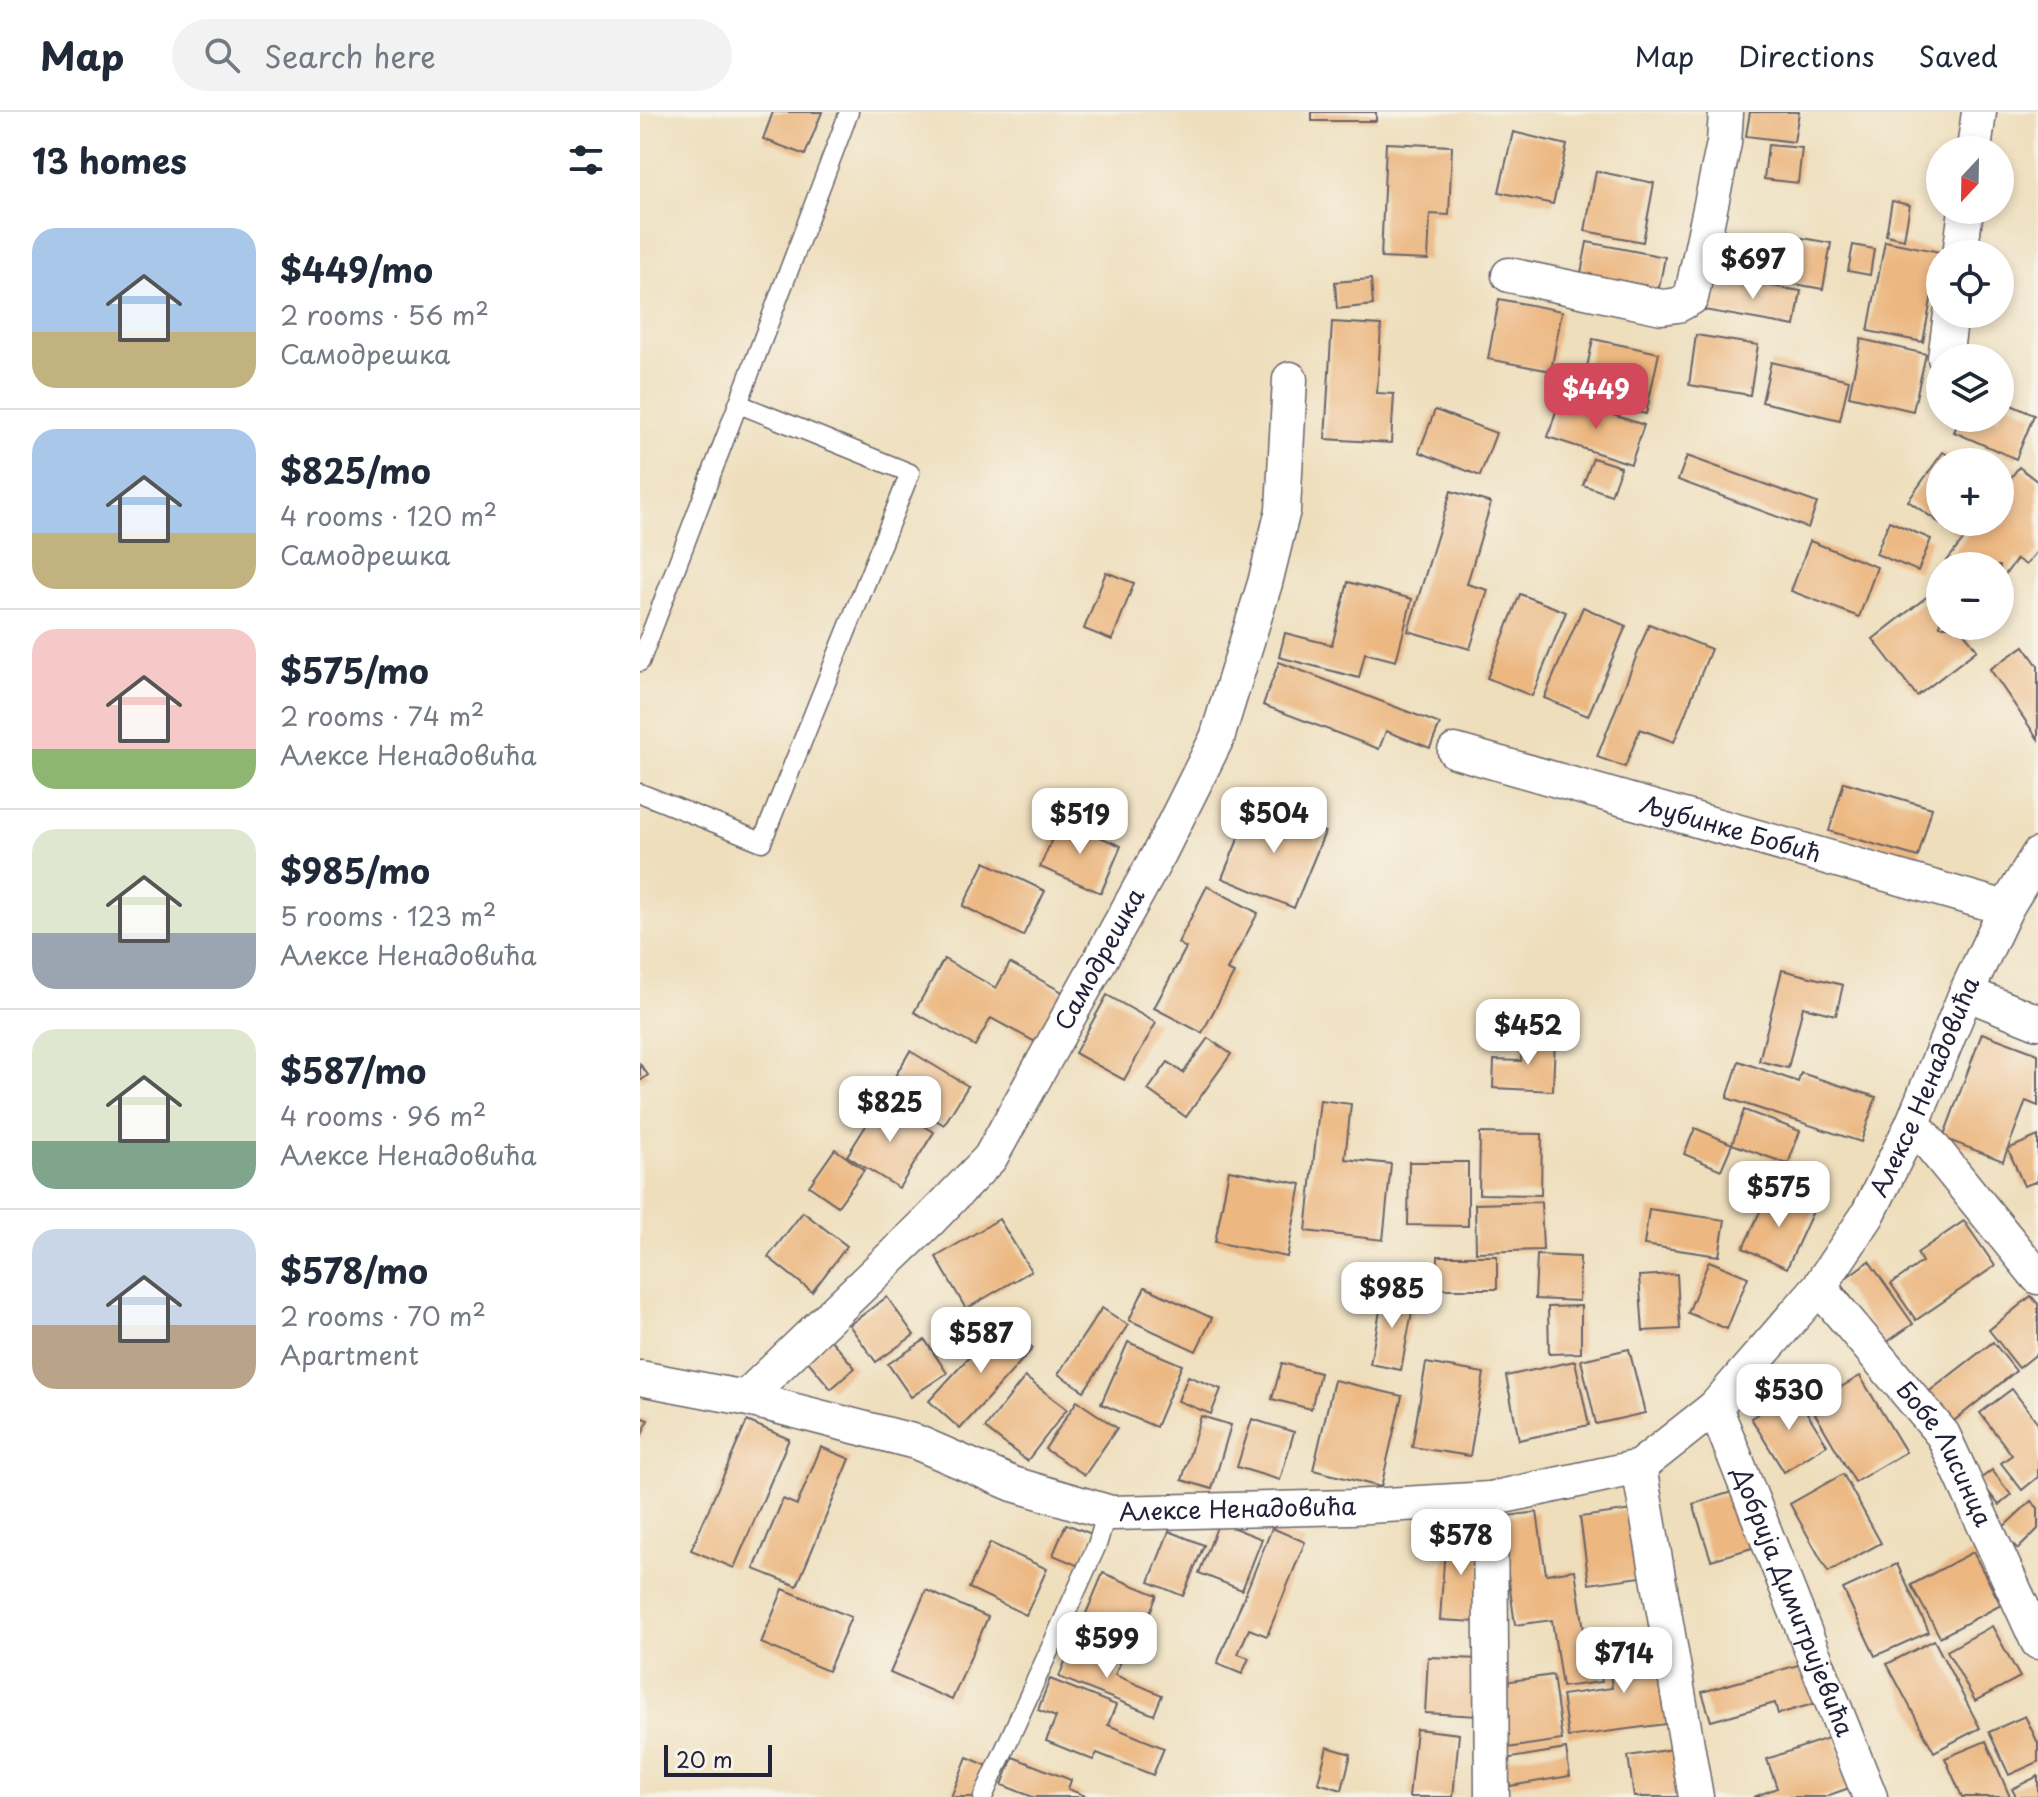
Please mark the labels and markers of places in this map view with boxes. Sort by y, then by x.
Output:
pin: $697 [1706,233,1800,301]
pin: $449 [1549,363,1643,431]
pin: $504 [1227,787,1321,855]
pin: $519 [1033,788,1127,856]
pin: $452 [1481,999,1575,1067]
pin: $825 [843,1076,937,1144]
pin: $575 [1732,1161,1826,1229]
pin: $985 [1345,1262,1439,1330]
pin: $587 [934,1307,1028,1375]
pin: $530 [1742,1364,1836,1432]
pin: $578 [1414,1509,1508,1577]
pin: $599 [1060,1612,1154,1680]
pin: $714 [1577,1627,1671,1695]

